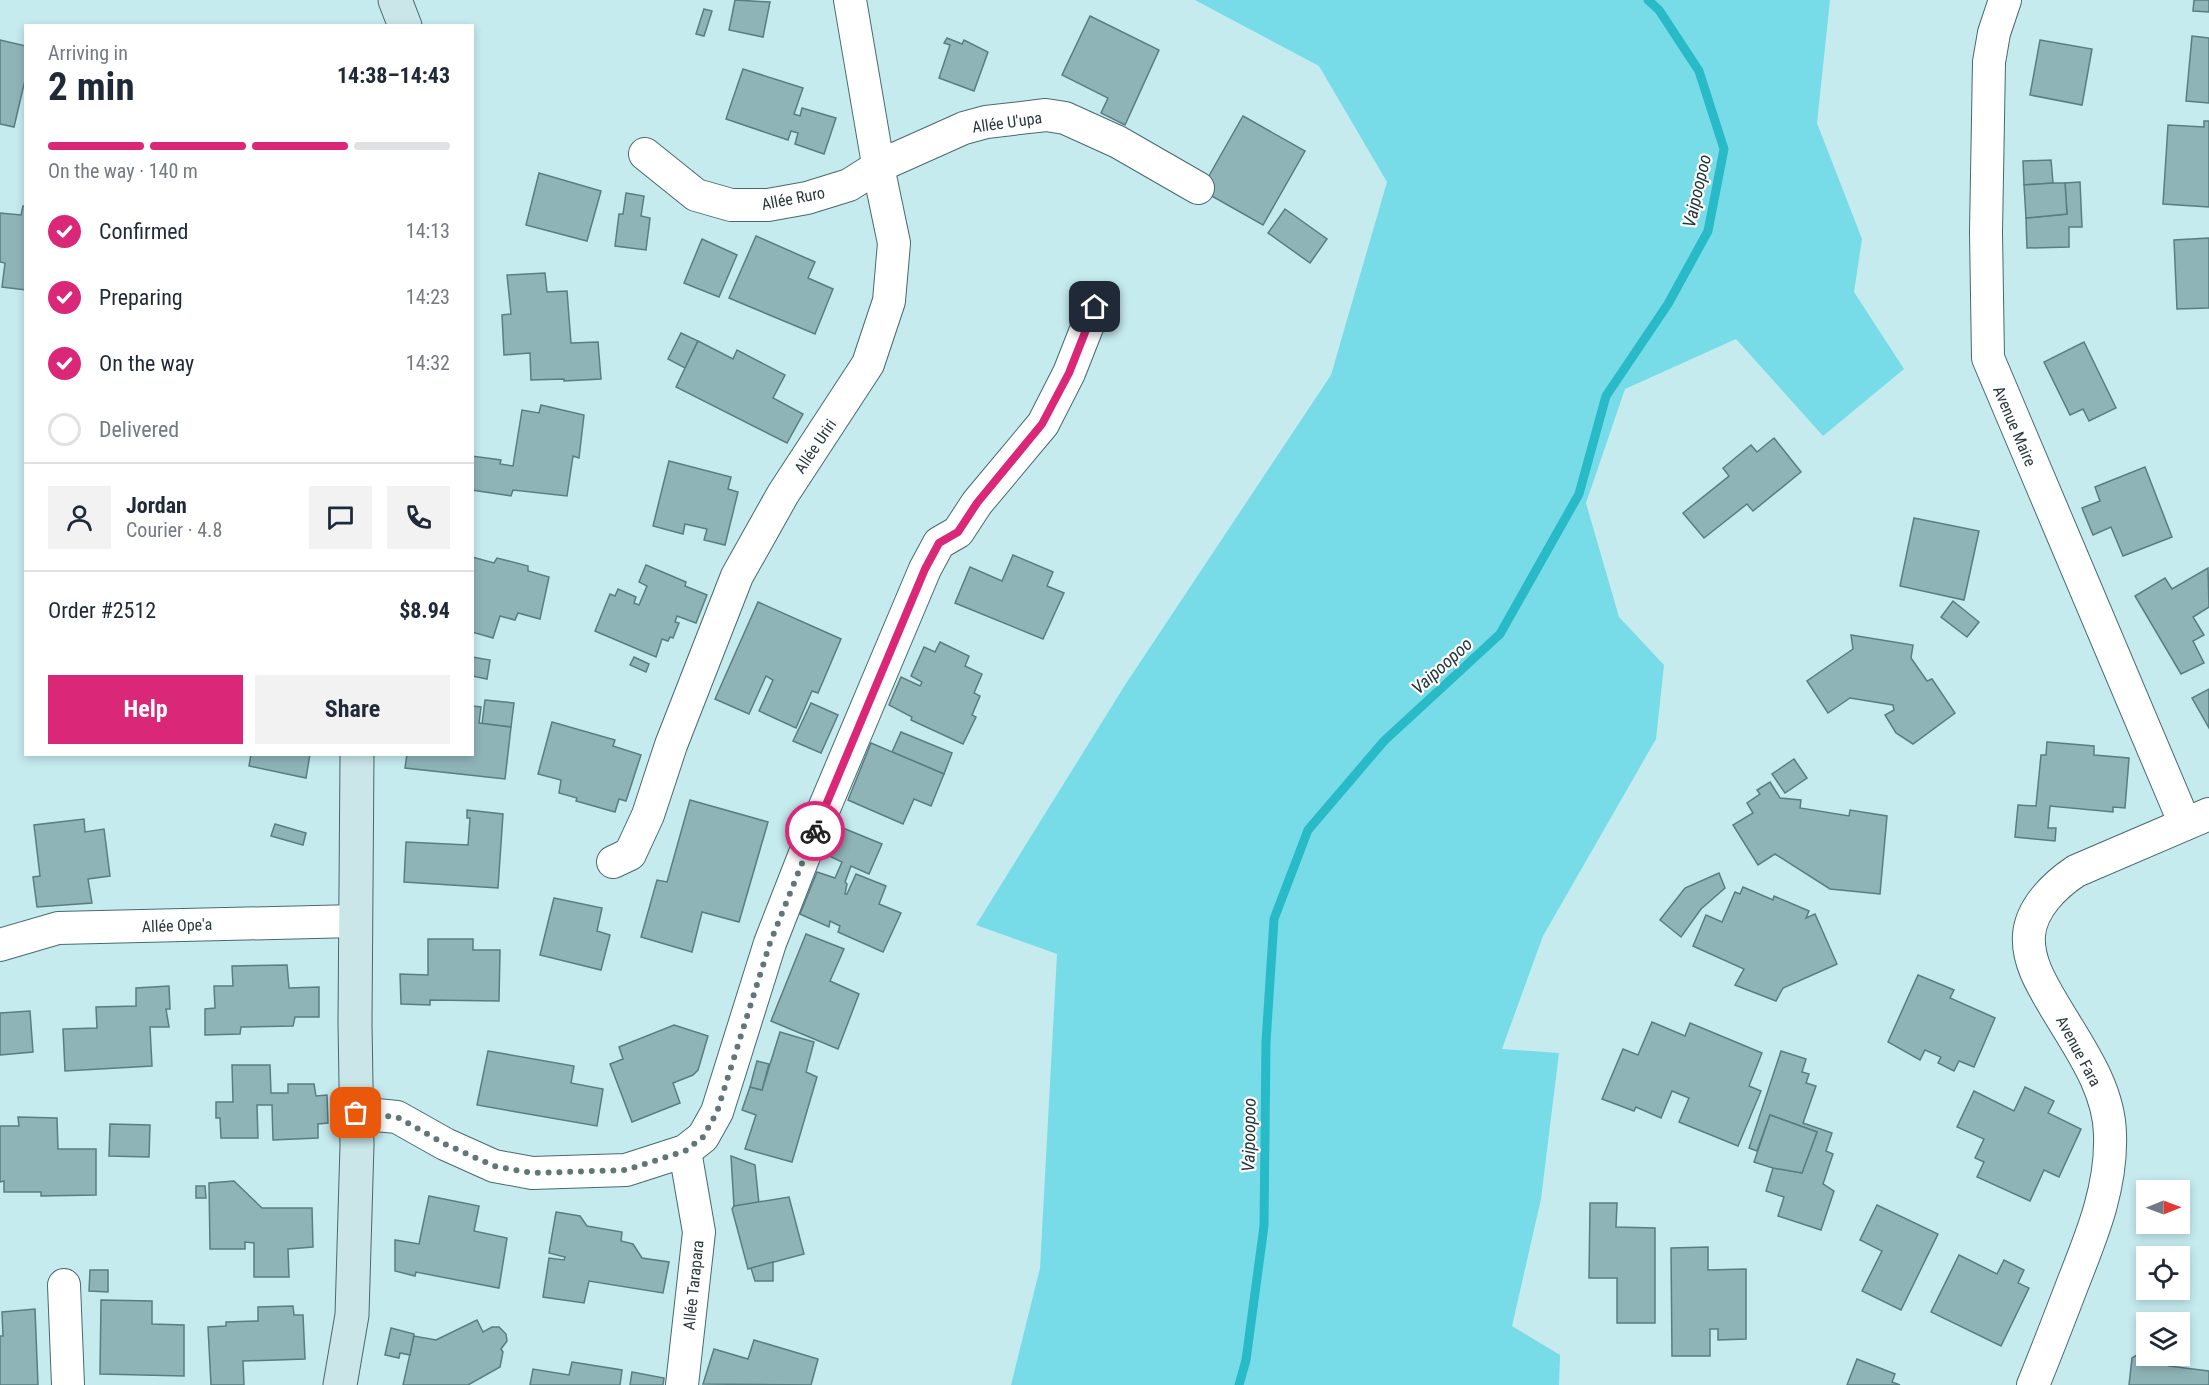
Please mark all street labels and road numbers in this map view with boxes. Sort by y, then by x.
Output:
street label: Allée U'upa [971,108,1043,137]
street label: Allée Ruro [760,183,826,214]
street label: Avenue Maire [1989,383,2040,469]
street label: Allée Uriri [790,416,840,477]
street label: Allée Ope'a [142,915,212,936]
street label: Avenue Fara [2052,1013,2105,1090]
street label: Allée Tarapara [679,1239,708,1331]

